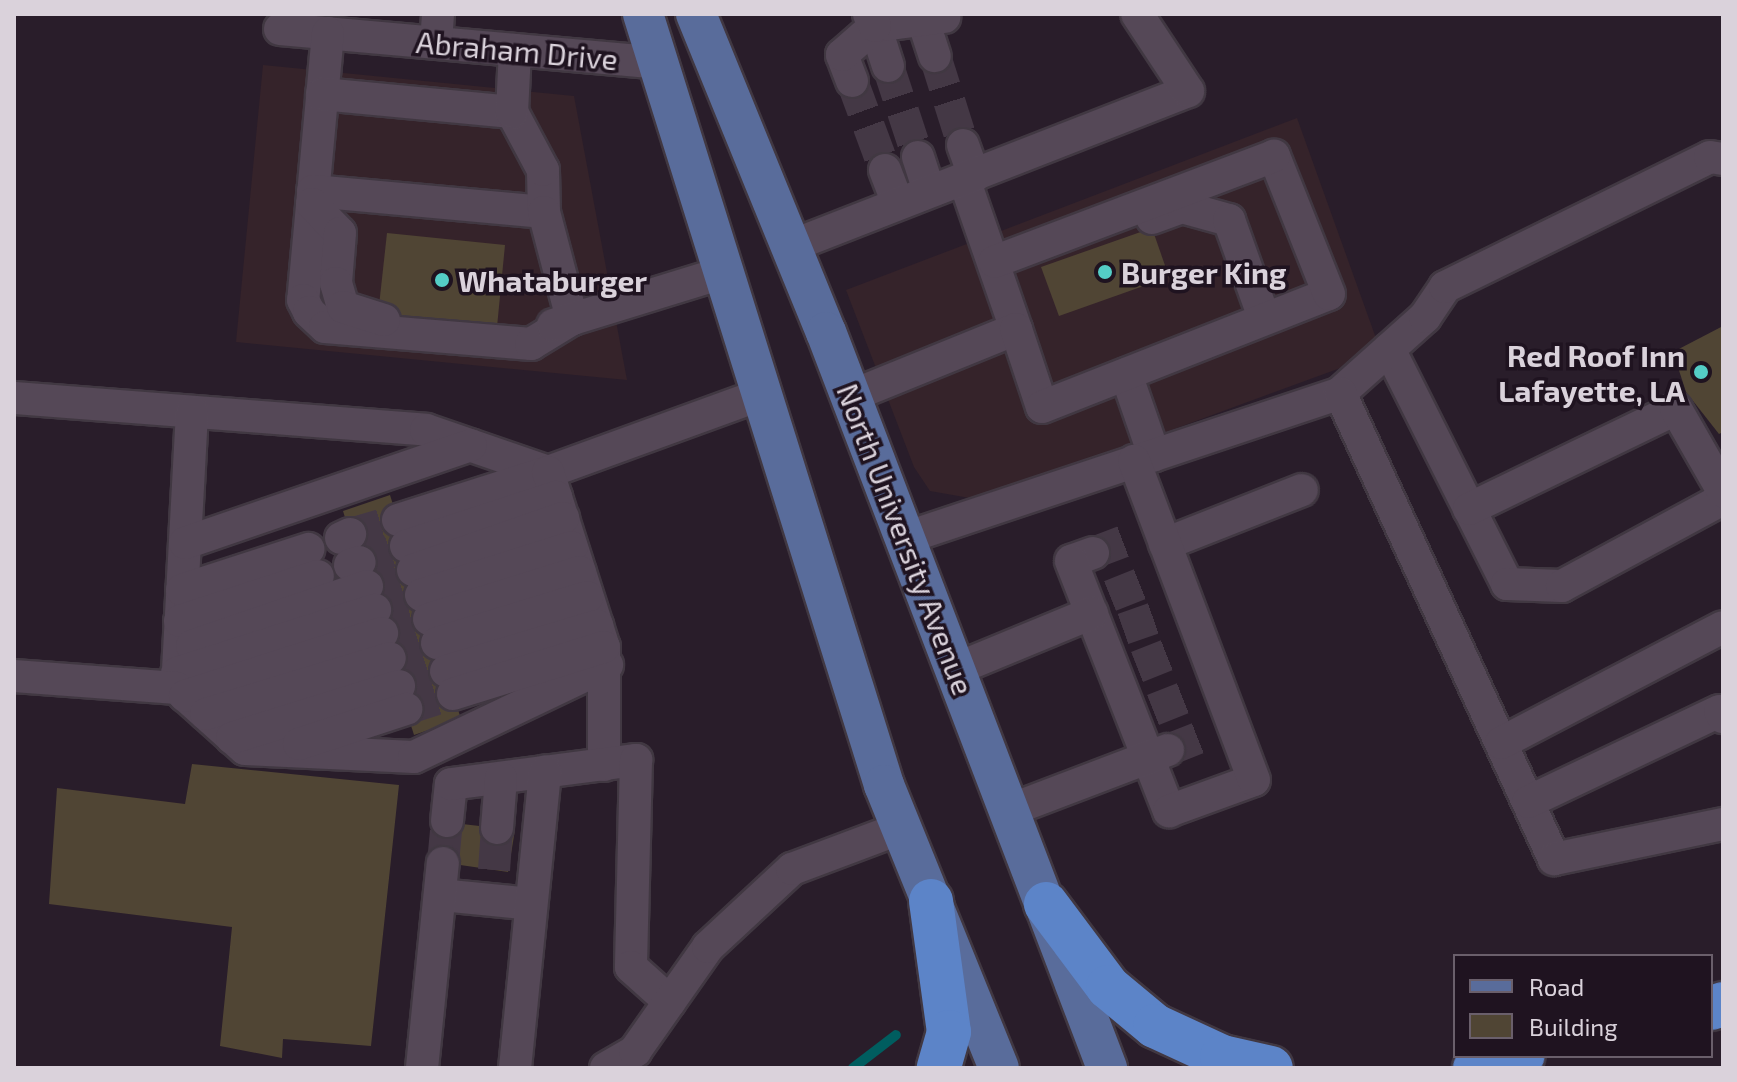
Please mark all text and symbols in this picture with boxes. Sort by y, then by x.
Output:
street label: Abraham Drive [415,23,619,77]
place label: Burger King [1121,254,1287,290]
place label: Whataburger [458,262,647,298]
marker: Burger King [1096,263,1114,281]
marker: Whataburger [433,271,451,289]
place label: Red Roof Inn Lafayette, LA [1498,337,1685,408]
marker: Red Roof Inn Lafayette, LA [1692,363,1710,381]
street label: North University Avenue [830,378,982,700]
legend [1453,954,1713,1058]
text: Road [1529,972,1584,1001]
text: Building [1529,1012,1618,1041]

